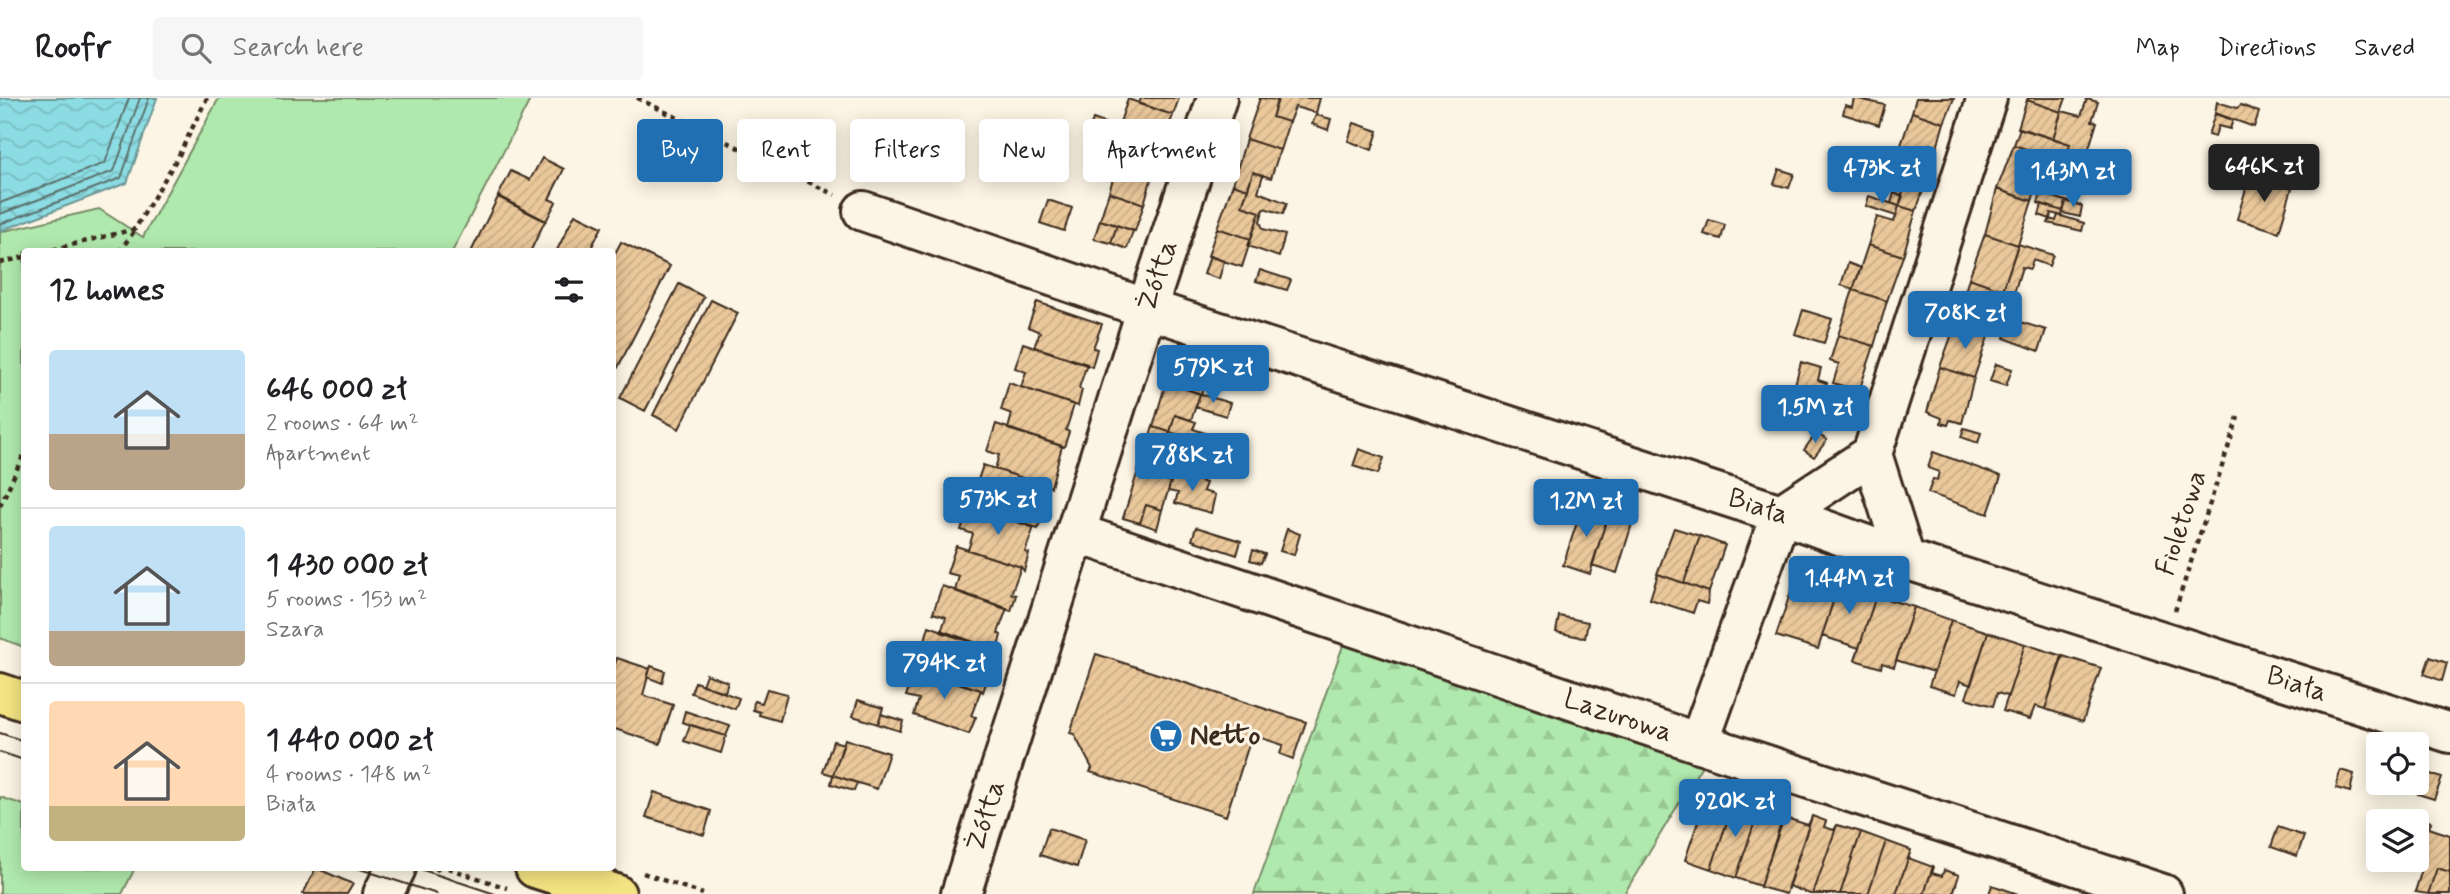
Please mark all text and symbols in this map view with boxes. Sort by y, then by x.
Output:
search box [153,17,643,80]
text: Roofr [35,26,111,70]
icon: search [177,29,215,67]
text: Search here [233,31,364,65]
text: Map [2136,33,2180,64]
text: Directions [2218,33,2316,64]
text: Saved [2354,33,2415,64]
chip: Buy [637,119,723,182]
chip: Rent [737,119,836,182]
chip: Filters [850,119,965,182]
chip: New [979,119,1069,182]
chip: Apartment [1083,119,1240,182]
pin: 646K zł [2199,144,2329,204]
pin: 473K zł [1817,146,1947,206]
pin: 1.43M zł [2001,150,2145,209]
text: 646K zł [2224,152,2304,182]
text: 473K zł [1843,154,1921,184]
text: 1.43M zł [2031,157,2115,187]
street label: Żółta [1129,235,1187,316]
text: 12 homes [49,271,165,310]
icon: filters [550,271,588,309]
pin: 708K zł [1900,292,2030,351]
text: 708K zł [1924,299,2006,329]
pin: 579K zł [1148,345,1278,405]
text: 579K zł [1173,353,1253,383]
text: 646 000 zł [266,370,407,409]
icon: home [105,378,189,462]
pin: 1.5M zł [1750,386,1880,445]
text: 1.5M zł [1777,393,1853,423]
text: 2 rooms · 64 m² [266,409,418,439]
pin: 788K zł [1127,434,1257,493]
text: Apartment [266,439,371,469]
text: 788K zł [1151,441,1233,471]
street label: Fioletowa [2148,466,2216,580]
pin: 573K zł [933,478,1063,537]
pin: 1.2M zł [1521,480,1651,539]
street label: Biała [1723,480,1793,534]
text: 573K zł [959,485,1037,515]
text: 1.2M zł [1550,487,1622,517]
text: 1 430 000 zł [266,546,428,585]
icon: home [105,554,189,638]
pin: 1.44M zł [1777,556,1921,616]
text: 1.44M zł [1804,564,1894,594]
text: 5 rooms · 153 m² [266,585,427,615]
text: Szara [266,615,324,645]
pin: 794K zł [879,642,1009,701]
text: 794K zł [902,649,986,679]
street label: Biała [2262,657,2332,711]
street label: Lazurowa [1559,680,1677,751]
supermarket icon: Netto [1147,717,1185,755]
place label: Netto [1190,718,1260,755]
text: 1 440 000 zł [266,721,433,760]
icon: home [105,729,189,813]
map controls [2366,732,2429,872]
button: locate [2366,732,2429,795]
text: 4 rooms · 148 m² [266,760,431,790]
street label: Żółta [957,775,1014,856]
pin: 920K zł [1670,780,1800,839]
text: 920K zł [1695,787,1775,817]
text: Biała [266,790,317,820]
button: layers [2366,809,2429,872]

